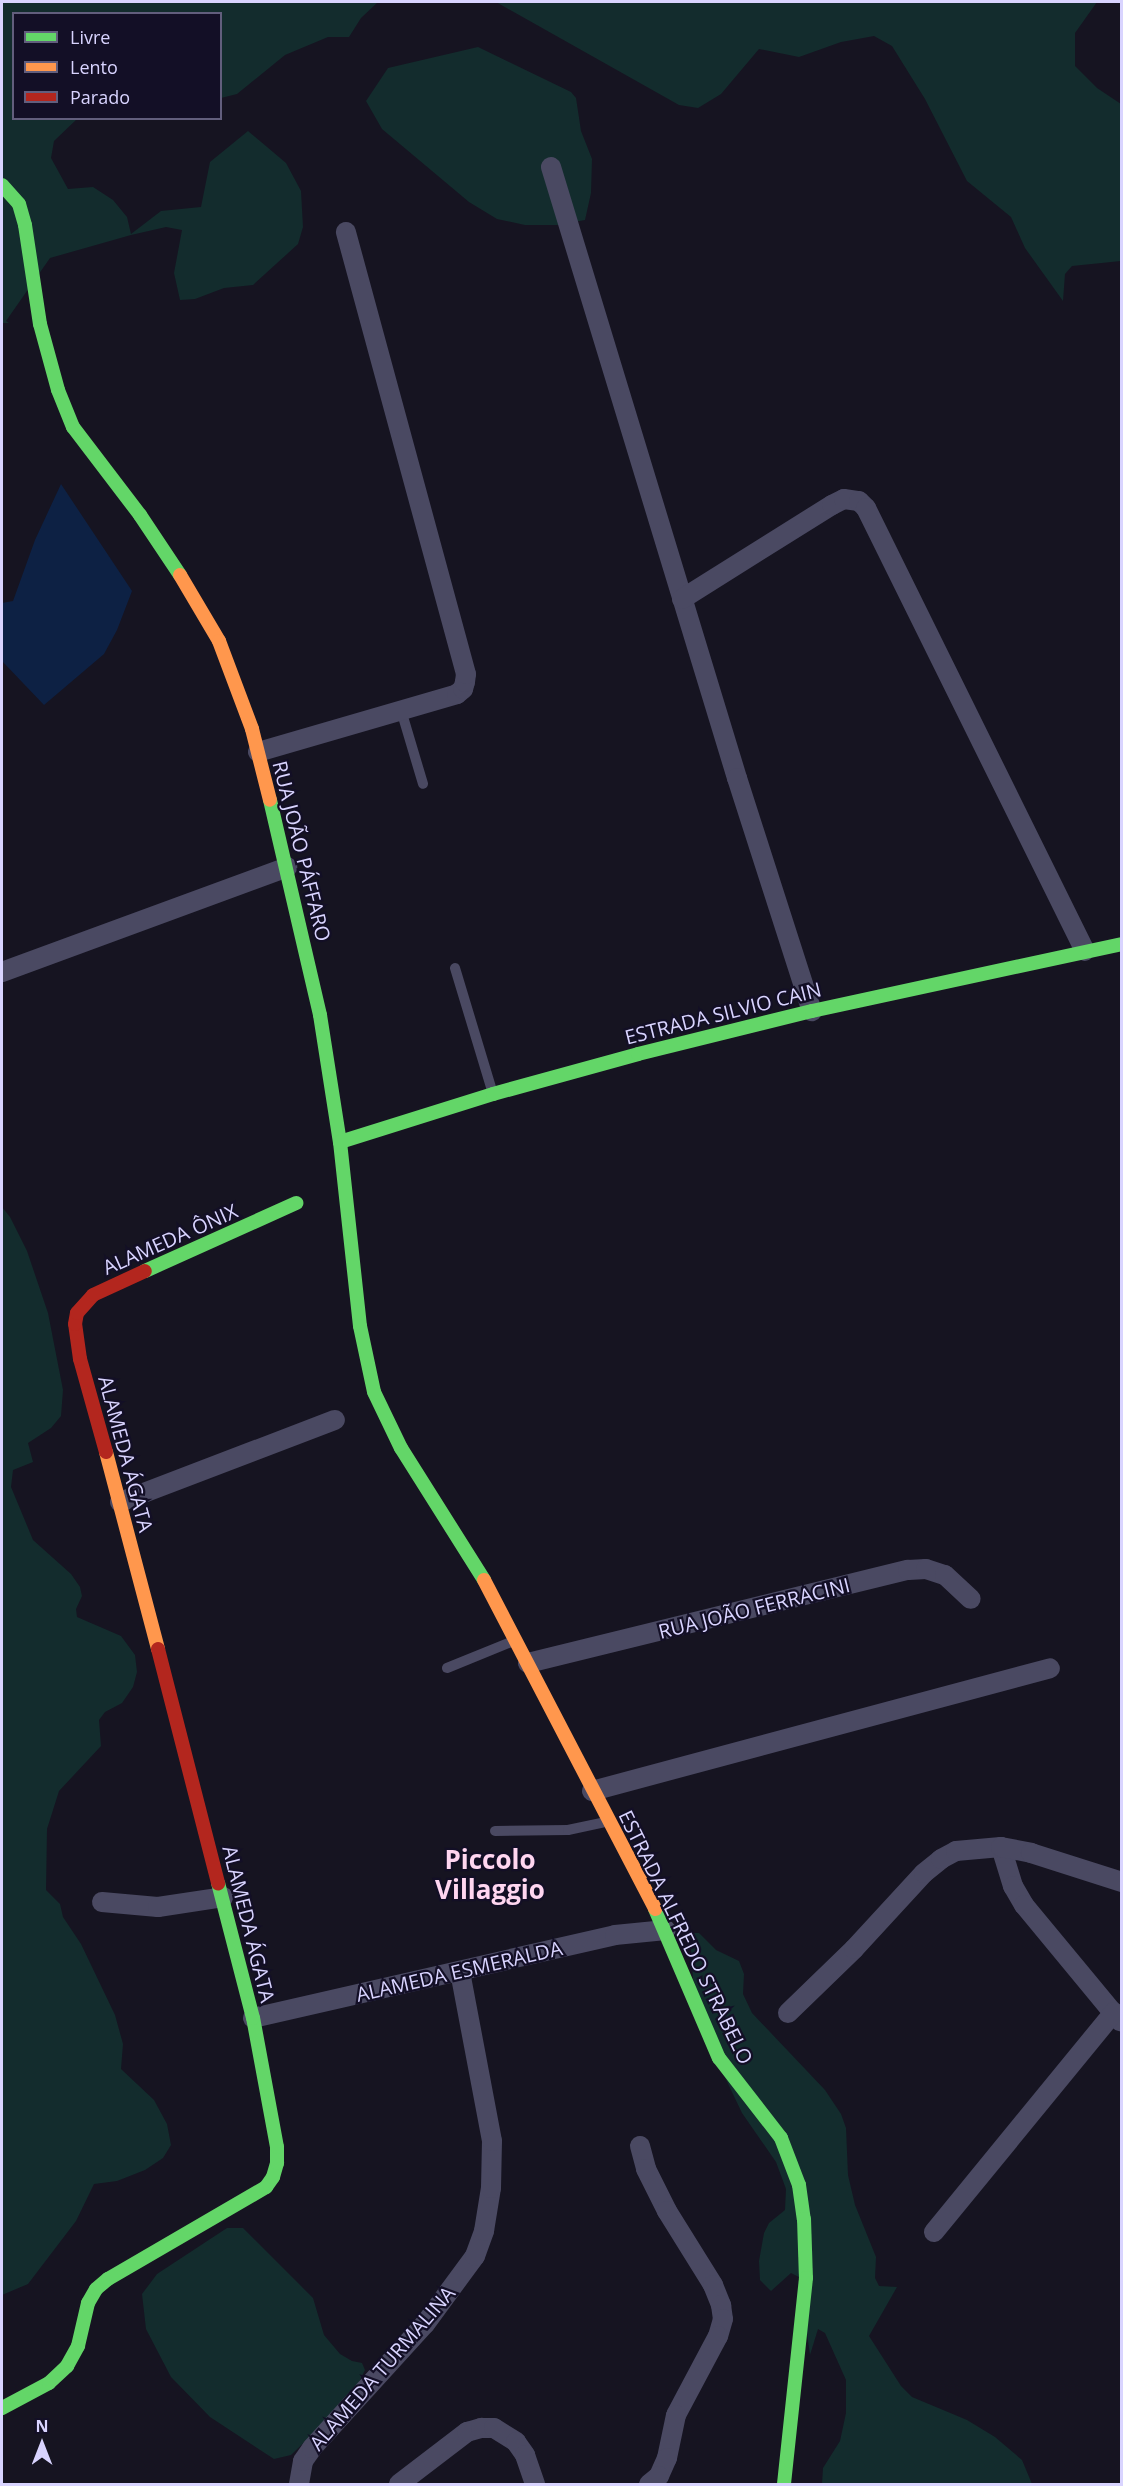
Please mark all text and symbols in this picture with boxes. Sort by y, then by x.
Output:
legend [12,12,222,120]
text: Livre [70,25,110,49]
text: Lento [70,55,118,79]
text: Parado [70,85,130,109]
street label: RUA JOÃO PÁFFARO [268,758,336,944]
street label: ESTRADA SILVIO CAIN [622,977,824,1049]
street label: ALAMEDA ÔNIX [99,1199,241,1279]
street label: ALAMEDA ÁGATA [94,1373,158,1535]
street label: RUA JOÃO FERRACINI [656,1573,852,1643]
street label: ESTRADA ALFREDO STRABELO [614,1806,758,2068]
street label: ALAMEDA ÁGATA [218,1843,280,2005]
district label: Piccolo Villaggio [435,1844,545,1906]
street label: ALAMEDA ESMERALDA [354,1936,564,2006]
street label: ALAMEDA TURMALINA [304,2281,460,2455]
north arrow [12,2414,72,2474]
text: N [35,2415,49,2437]

